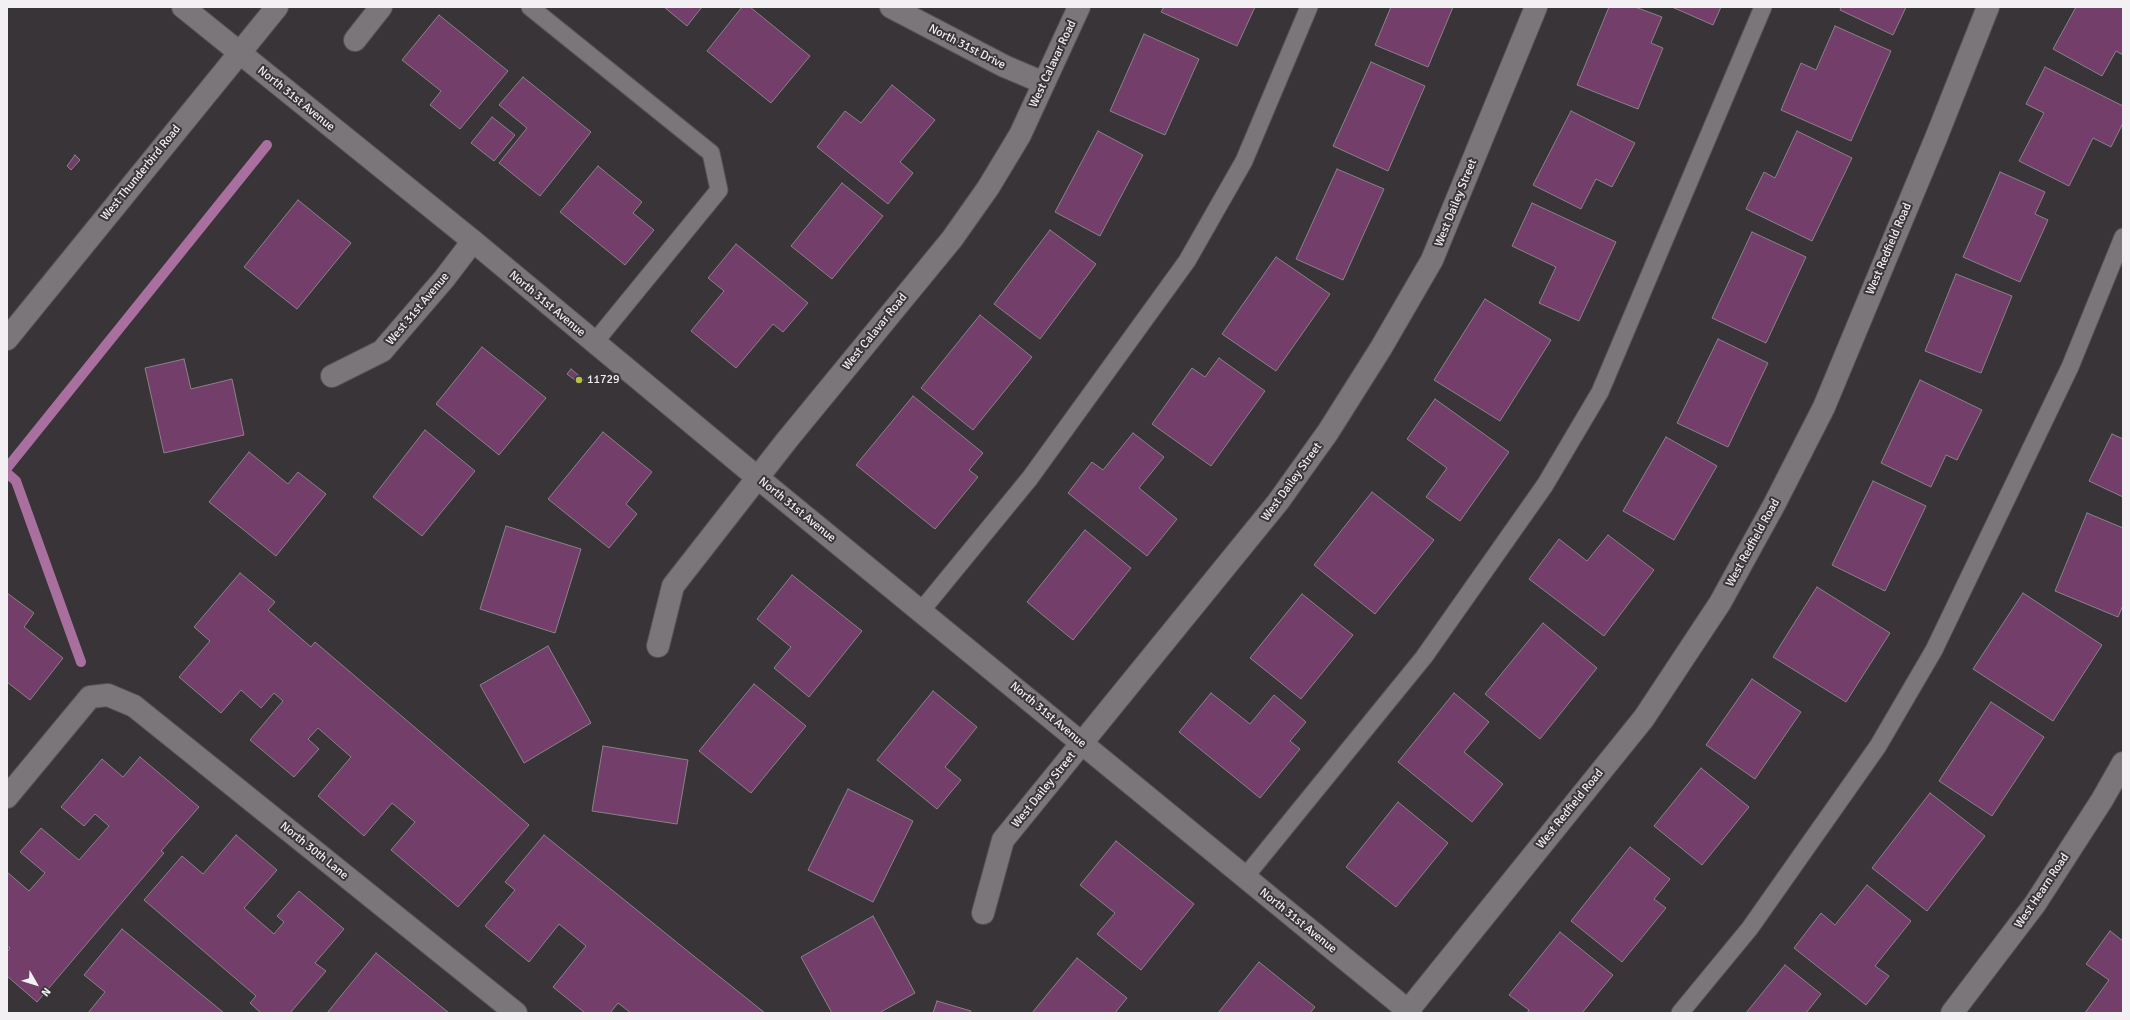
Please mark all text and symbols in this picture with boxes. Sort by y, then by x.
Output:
street label: West Calavar Road [1026,18,1080,110]
street label: North 31st Drive [926,21,1008,73]
street label: North 31st Avenue [255,64,337,134]
street label: West Thunderbird Road [98,122,184,224]
street label: West Dailey Street [1432,157,1480,249]
street label: West Redfield Road [1863,201,1915,297]
street label: North 31st Avenue [506,268,588,340]
street label: West 31st Avenue [383,270,453,348]
street label: West Calavar Road [840,291,910,373]
place label: 11729 [587,373,619,387]
marker: 11729 [574,375,584,385]
street label: West Dailey Street [1259,440,1325,524]
street label: North 31st Avenue [756,475,838,545]
street label: West Redfield Road [1723,497,1783,589]
street label: North 31st Avenue [1007,679,1089,751]
street label: West Dailey Street [1009,749,1079,831]
street label: West Redfield Road [1533,766,1607,852]
street label: North 30th Lane [277,819,351,883]
street label: West Hearn Road [2012,851,2072,931]
street label: North 31st Avenue [1257,886,1339,956]
north arrow [16,964,56,1004]
text: N [38,985,53,999]

